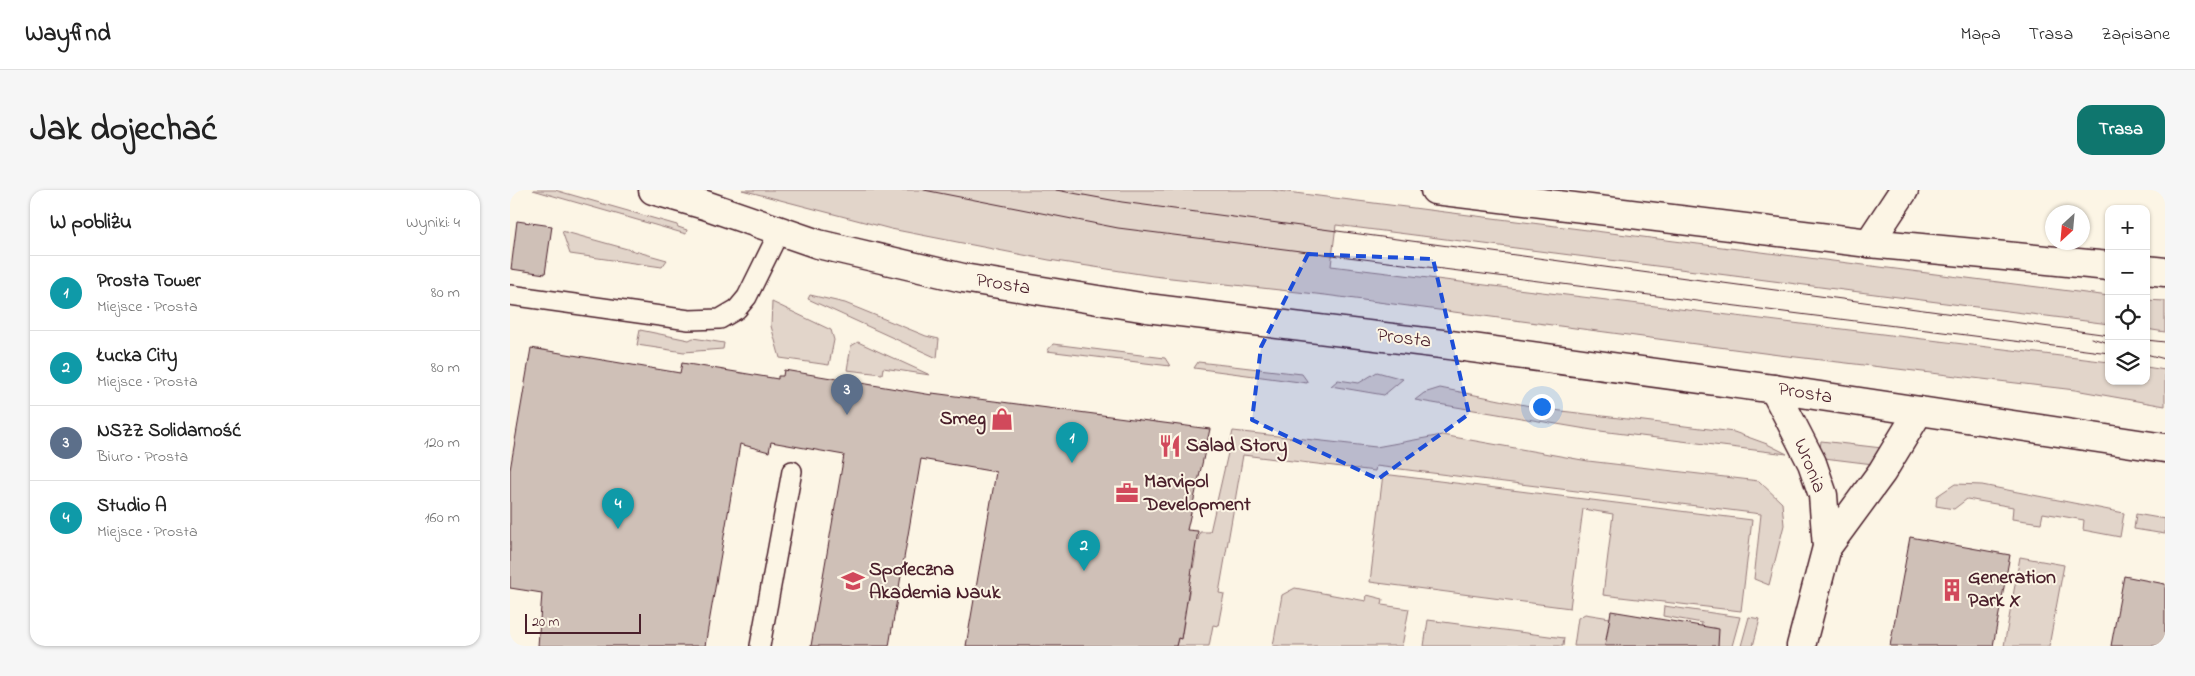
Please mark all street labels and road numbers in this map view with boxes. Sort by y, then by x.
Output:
street label: Prosta [974,266,1032,304]
street label: Prosta [1375,321,1433,357]
street label: Prosta [1776,375,1834,413]
street label: Wronia [1785,434,1833,498]

